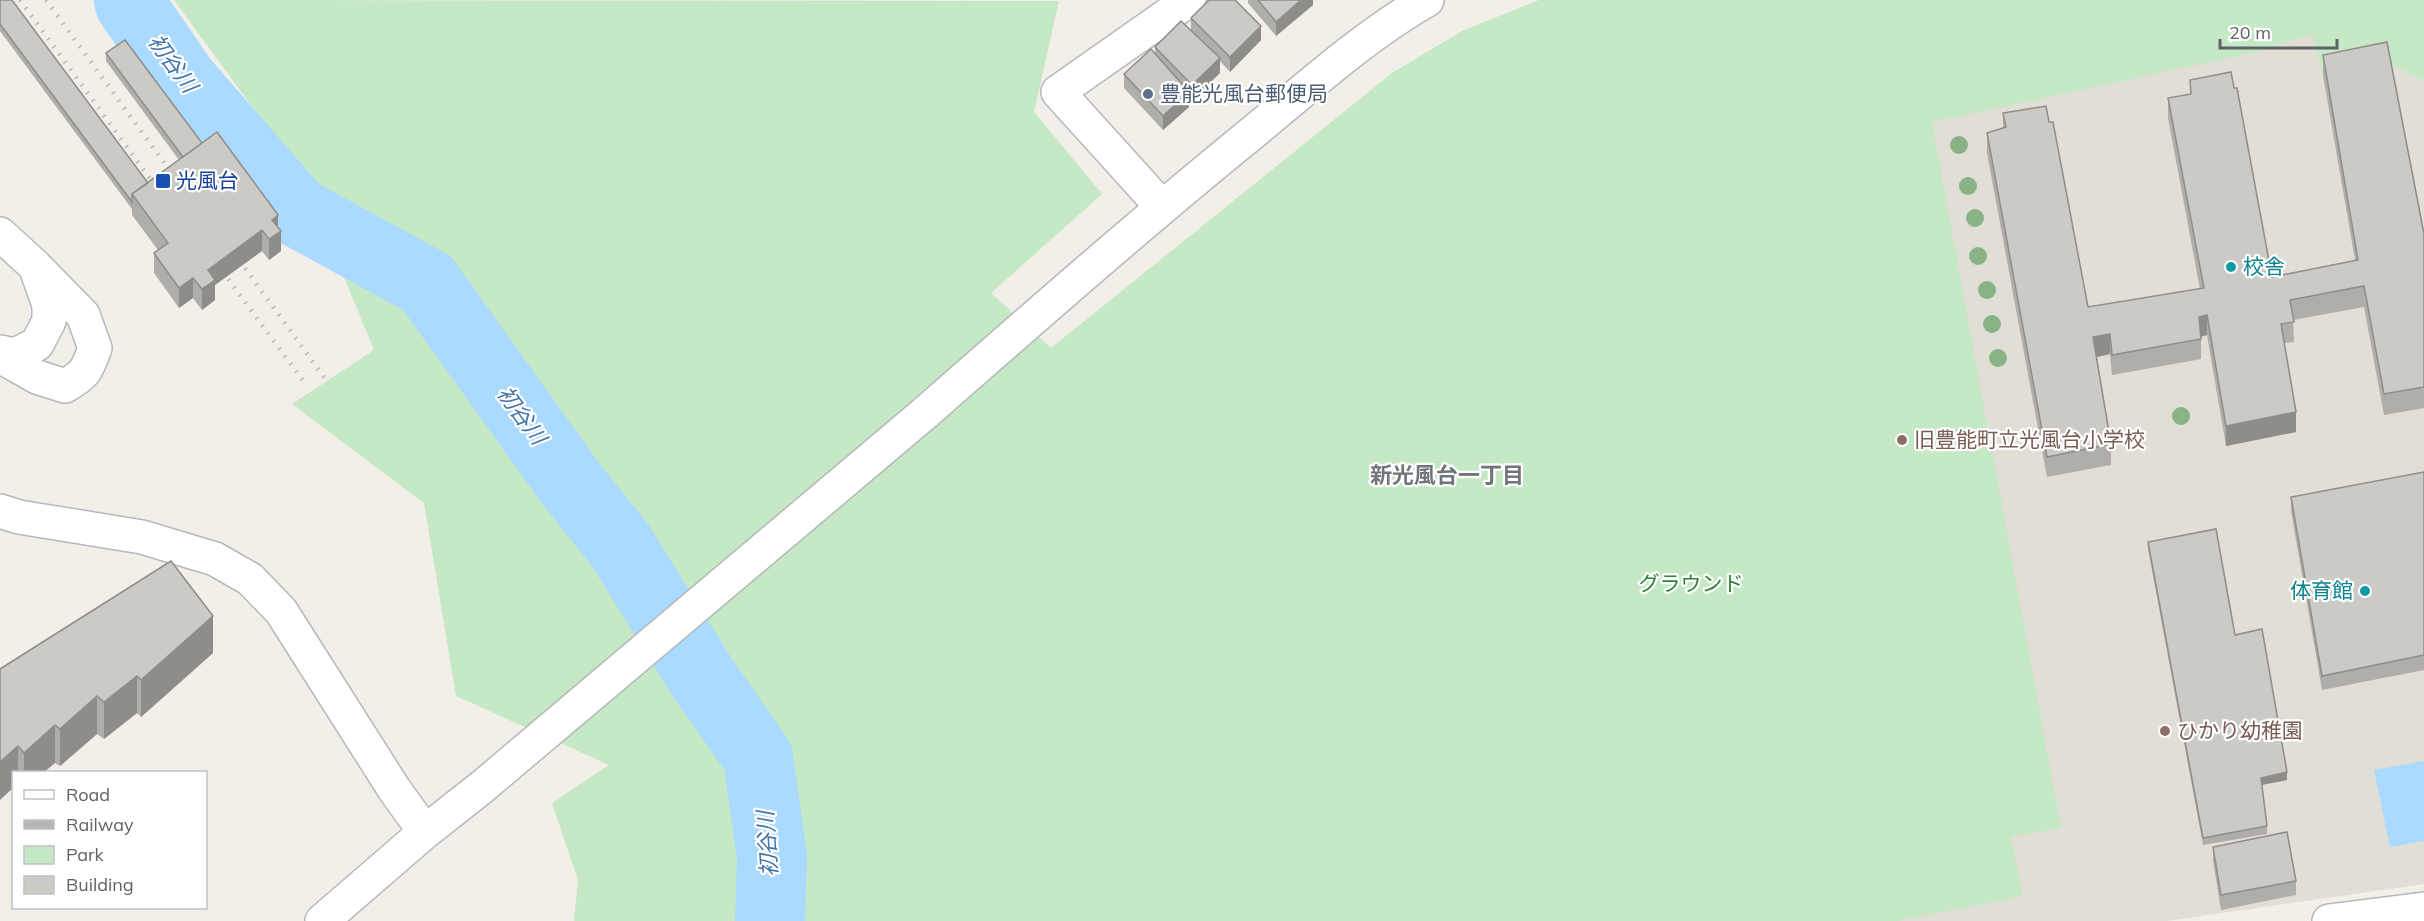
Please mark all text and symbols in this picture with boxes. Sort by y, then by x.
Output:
scale bar [2220,12,2337,50]
text: 20 m [2229,21,2271,44]
water label: 初谷川 [142,28,205,100]
place label: 豊能光風台郵便局 [1160,80,1328,106]
marker: 豊能光風台郵便局 [1141,87,1155,101]
place label: 光風台 [176,167,239,193]
marker: 光風台 [154,172,172,190]
place label: 校舎 [2243,253,2285,279]
marker: 校舎 [2224,260,2238,274]
water label: 初谷川 [491,380,554,452]
place label: 旧豊能町立光風台小学校 [1914,426,2145,452]
marker: 旧豊能町立光風台小学校 [1895,433,1909,447]
district label: 新光風台一丁目 [1370,461,1524,489]
park label: グラウンド [1639,570,1744,596]
place label: 体育館 [2290,577,2353,603]
marker: 体育館 [2358,584,2372,598]
place label: ひかり幼稚園 [2177,717,2303,743]
marker: ひかり幼稚園 [2158,724,2172,738]
legend [12,771,207,909]
text: Road [66,783,110,806]
water label: 初谷川 [751,808,783,878]
text: Railway [66,813,134,836]
text: Park [66,843,105,866]
text: Building [66,873,134,896]

